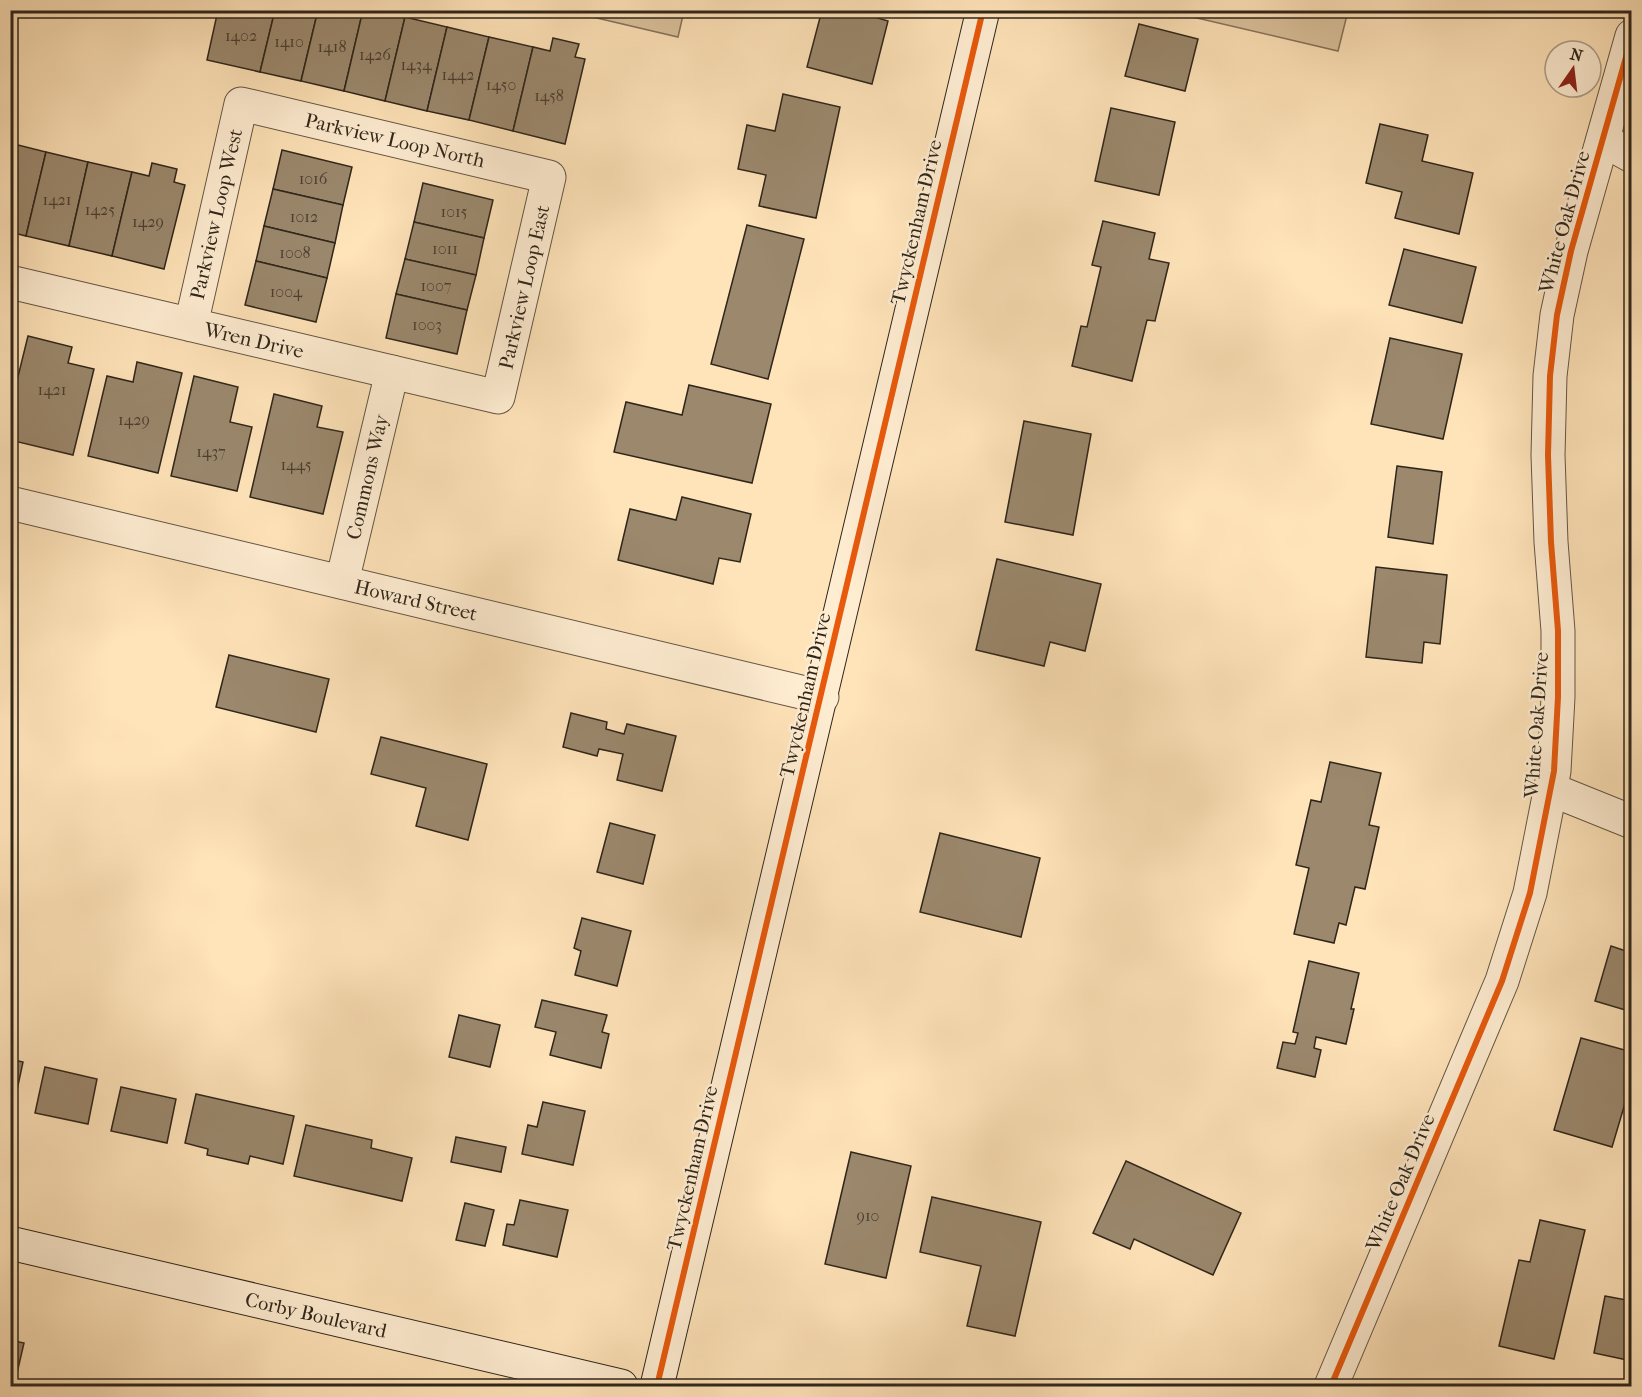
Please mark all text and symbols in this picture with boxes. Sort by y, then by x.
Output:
house number: 1402 [225,26,257,45]
house number: 1410 [274,32,304,51]
house number: 1418 [318,37,346,56]
north arrow [1543,39,1603,99]
text: N [1568,44,1586,66]
house number: 1426 [359,45,391,64]
house number: 1434 [400,55,432,74]
house number: 1442 [442,65,474,84]
house number: 1450 [486,75,516,94]
house number: 1458 [534,86,564,105]
street label: Parkview Loop North [303,109,488,173]
street label: Parkview Loop West [186,126,247,302]
street label: Twyckenham Drive [886,137,947,307]
street label: White Oak Drive [1534,148,1595,297]
house number: 1016 [299,169,328,188]
house number: 1421 [42,190,72,209]
house number: 1425 [85,200,115,219]
house number: 1015 [441,202,468,221]
street label: Parkview Loop East [494,203,555,372]
house number: 1012 [290,207,318,226]
house number: 1429 [132,212,164,231]
house number: 1011 [432,239,458,258]
house number: 1008 [279,243,311,262]
house number: 1007 [421,276,452,295]
house number: 1004 [270,282,303,301]
house number: 1003 [412,315,442,334]
street label: Wren Drive [201,318,306,363]
house number: 1421 [37,380,67,399]
house number: 1429 [118,410,150,429]
street label: Commons Way [342,411,393,542]
house number: 1437 [196,442,226,461]
house number: 1445 [280,455,312,474]
street label: Howard Street [352,575,480,626]
street label: Twyckenham Drive [775,610,836,780]
street label: White Oak Drive [1520,651,1553,800]
street label: Twyckenham Drive [662,1083,723,1253]
street label: White Oak Drive [1361,1110,1440,1255]
house number: 910 [857,1206,879,1225]
street label: Corby Boulevard [243,1288,390,1343]

